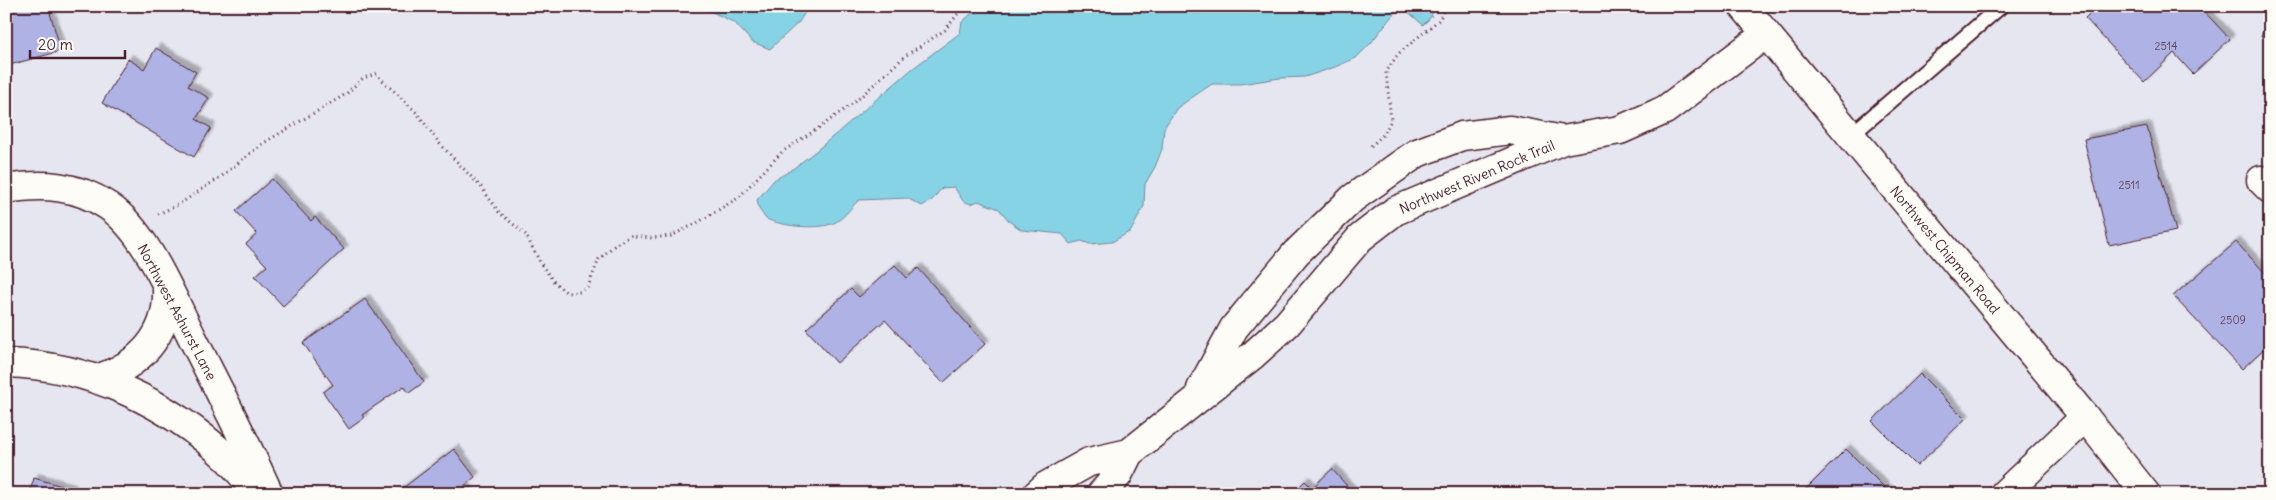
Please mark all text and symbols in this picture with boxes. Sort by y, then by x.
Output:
scale bar [30,28,125,60]
text: 20 m [38,35,73,54]
house number: 2514 [2154,39,2178,53]
street label: Northwest Riven Rock Trail [1397,136,1557,218]
house number: 2511 [2118,178,2140,192]
street label: Northwest Chipman Road [1886,182,2004,318]
street label: Northwest Ashurst Lane [133,241,221,383]
house number: 2509 [2220,313,2246,327]

